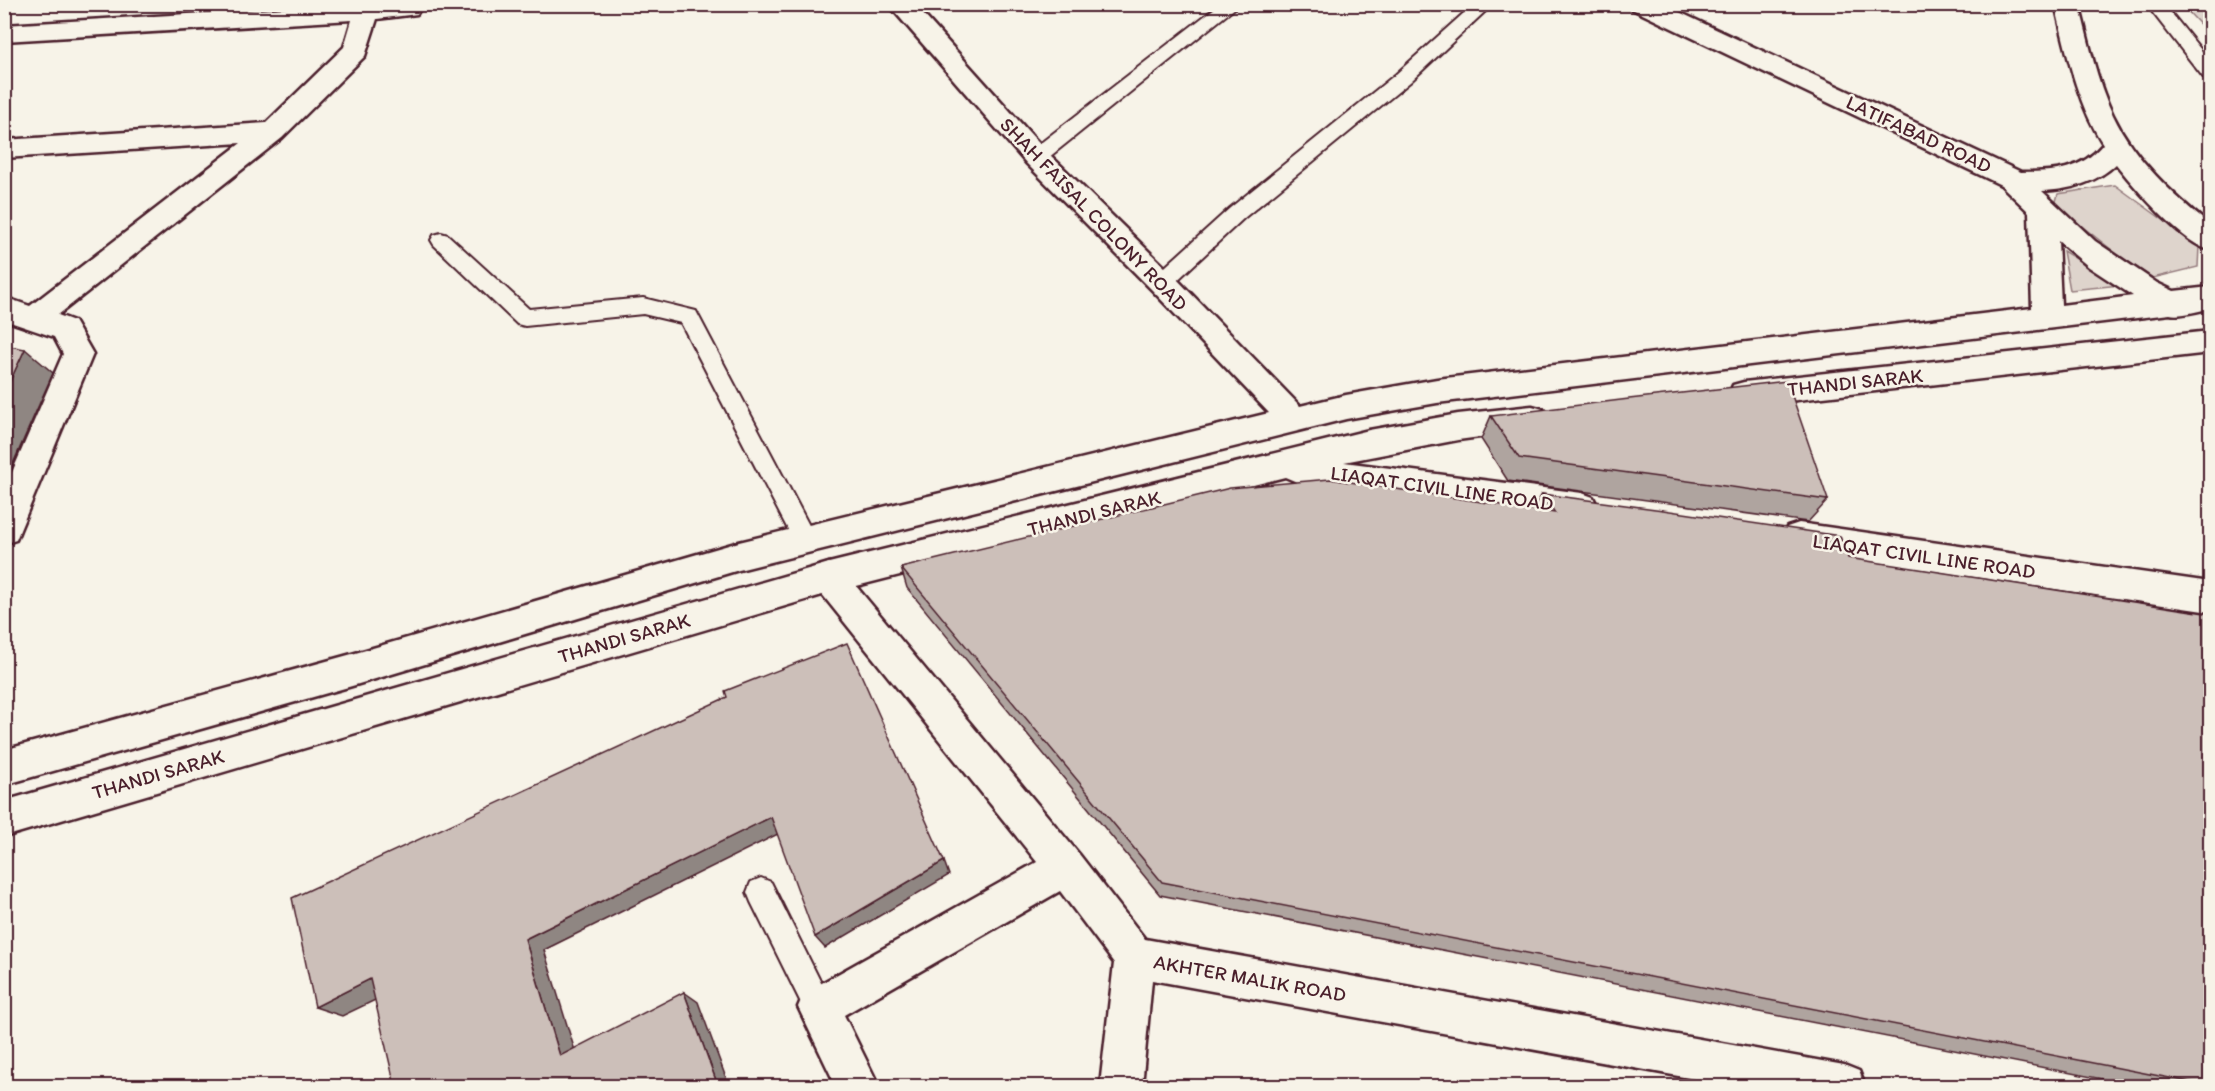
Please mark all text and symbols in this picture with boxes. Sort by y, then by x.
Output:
street label: LATIFABAD ROAD [1842,90,1996,178]
street label: SHAH FAISAL COLONY ROAD [995,112,1193,316]
street label: THANDI SARAK [1786,363,1924,401]
street label: LIAQAT CIVIL LINE ROAD [1329,460,1555,516]
street label: THANDI SARAK [1025,485,1163,541]
street label: LIAQAT CIVIL LINE ROAD [1811,528,2037,584]
street label: THANDI SARAK [555,608,693,668]
street label: THANDI SARAK [89,744,227,804]
street label: AKHTER MALIK ROAD [1152,949,1348,1007]

